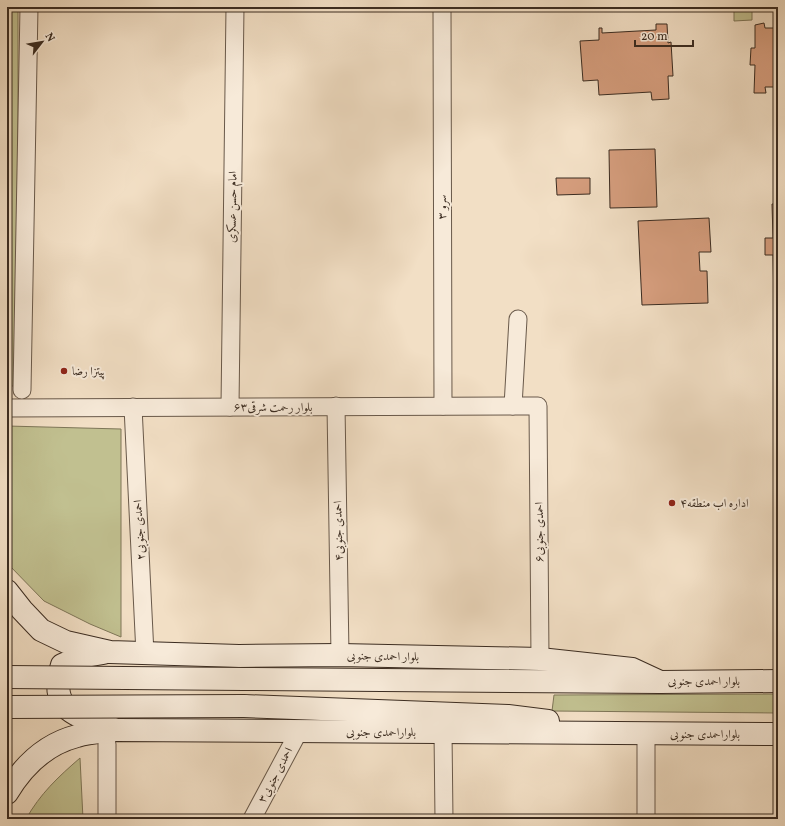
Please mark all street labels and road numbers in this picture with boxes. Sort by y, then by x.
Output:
street label: امام حسن عسکری [224,171,244,243]
street label: سرو ۳ [435,195,451,220]
street label: بلوار رحمت شرقی۶۳ [234,400,312,416]
street label: احمدی جنوبی۲ [130,499,150,561]
street label: احمدی جنوبی۴ [330,500,348,561]
street label: احمدی جنوبی۶ [532,501,548,562]
street label: بلوار احمدی جنوبی [347,648,419,666]
street label: بلوار احمدی جنوبی [668,674,740,690]
street label: بلواراحمدی جنوبی [346,725,416,741]
street label: بلواراحمدی جنوبی [670,727,740,743]
street label: احمدی جنوبی۳ [255,745,297,806]

